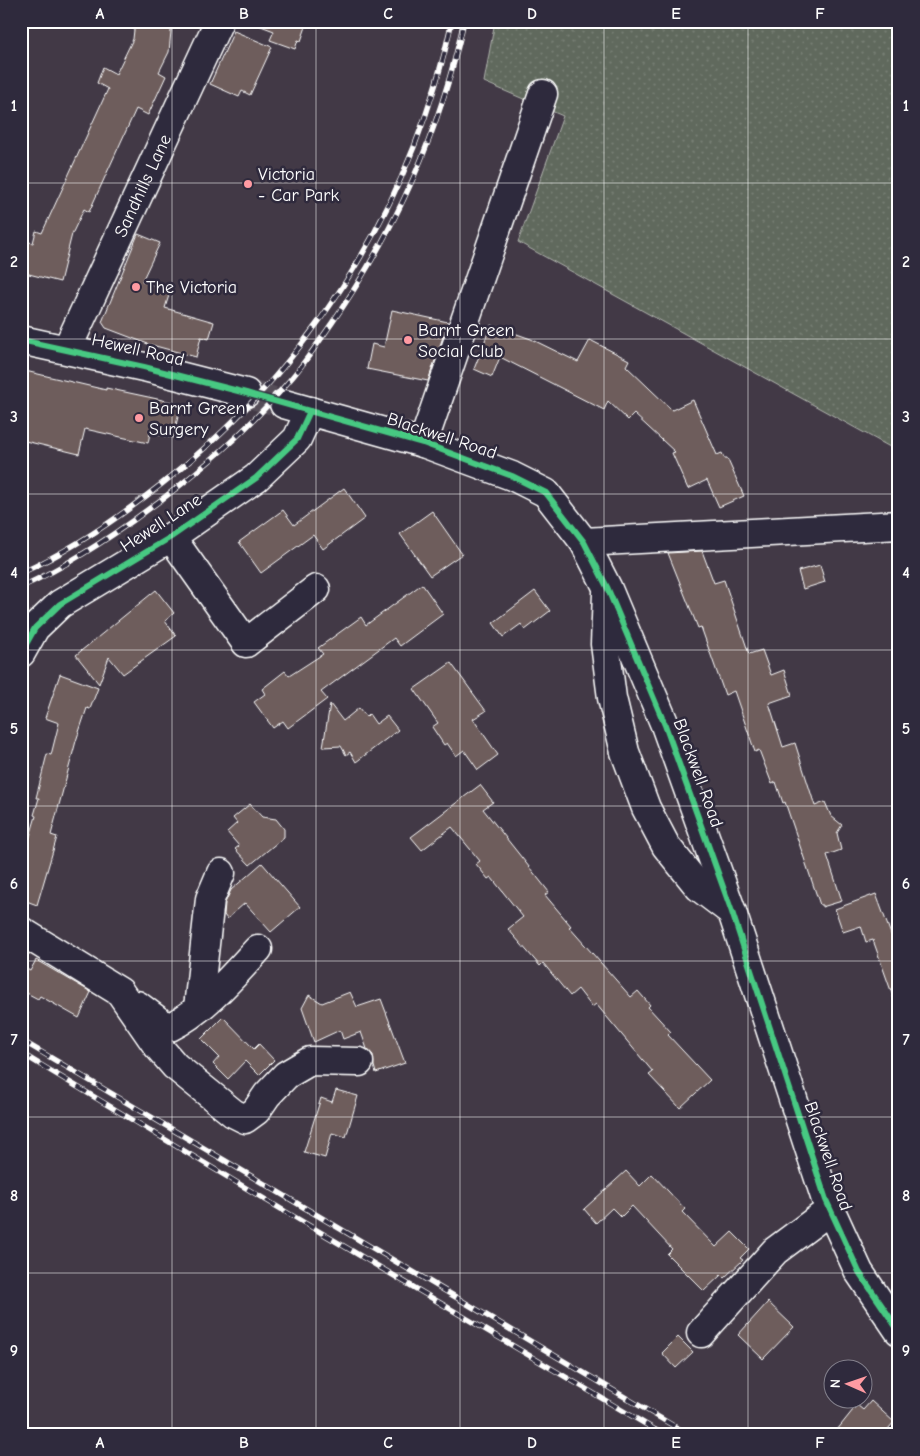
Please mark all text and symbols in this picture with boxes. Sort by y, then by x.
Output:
text: A [96,5,105,23]
text: B [239,5,249,23]
text: C [383,5,393,23]
text: D [527,5,537,23]
text: E [671,5,681,23]
text: F [815,5,825,23]
text: 1 [11,97,17,115]
text: 1 [903,97,909,115]
street label: Sandhills Lane [110,131,176,240]
place label: Victoria - Car Park [258,164,340,206]
marker: Victoria - Car Park [242,178,254,190]
text: 2 [10,253,18,271]
text: 2 [902,253,910,271]
place label: The Victoria [146,277,237,298]
marker: The Victoria [130,281,142,293]
place label: Barnt Green Social Club [418,320,514,362]
street label: Hewell Road [90,329,186,371]
marker: Barnt Green Social Club [402,334,414,346]
place label: Barnt Green Surgery [149,398,245,440]
text: 3 [10,408,18,426]
street label: Blackwell Road [385,408,499,464]
text: 3 [902,408,910,426]
marker: Barnt Green Surgery [133,412,145,424]
street label: Hewell Lane [117,489,205,557]
text: 4 [10,564,18,582]
text: 4 [902,564,910,582]
street label: Blackwell Road [669,716,727,830]
text: 5 [10,720,18,738]
text: 5 [902,720,910,738]
text: 6 [10,875,18,893]
text: 6 [902,875,910,893]
text: 7 [10,1031,18,1049]
text: 7 [902,1031,910,1049]
street label: Blackwell Road [800,1099,856,1213]
text: 8 [10,1187,18,1205]
text: 8 [902,1187,910,1205]
text: 9 [10,1342,18,1360]
text: 9 [902,1342,910,1360]
north arrow [822,1358,872,1408]
text: N [827,1379,844,1388]
text: A [96,1434,105,1452]
text: B [239,1434,249,1452]
text: C [383,1434,393,1452]
text: D [527,1434,537,1452]
text: E [671,1434,681,1452]
text: F [815,1434,825,1452]

